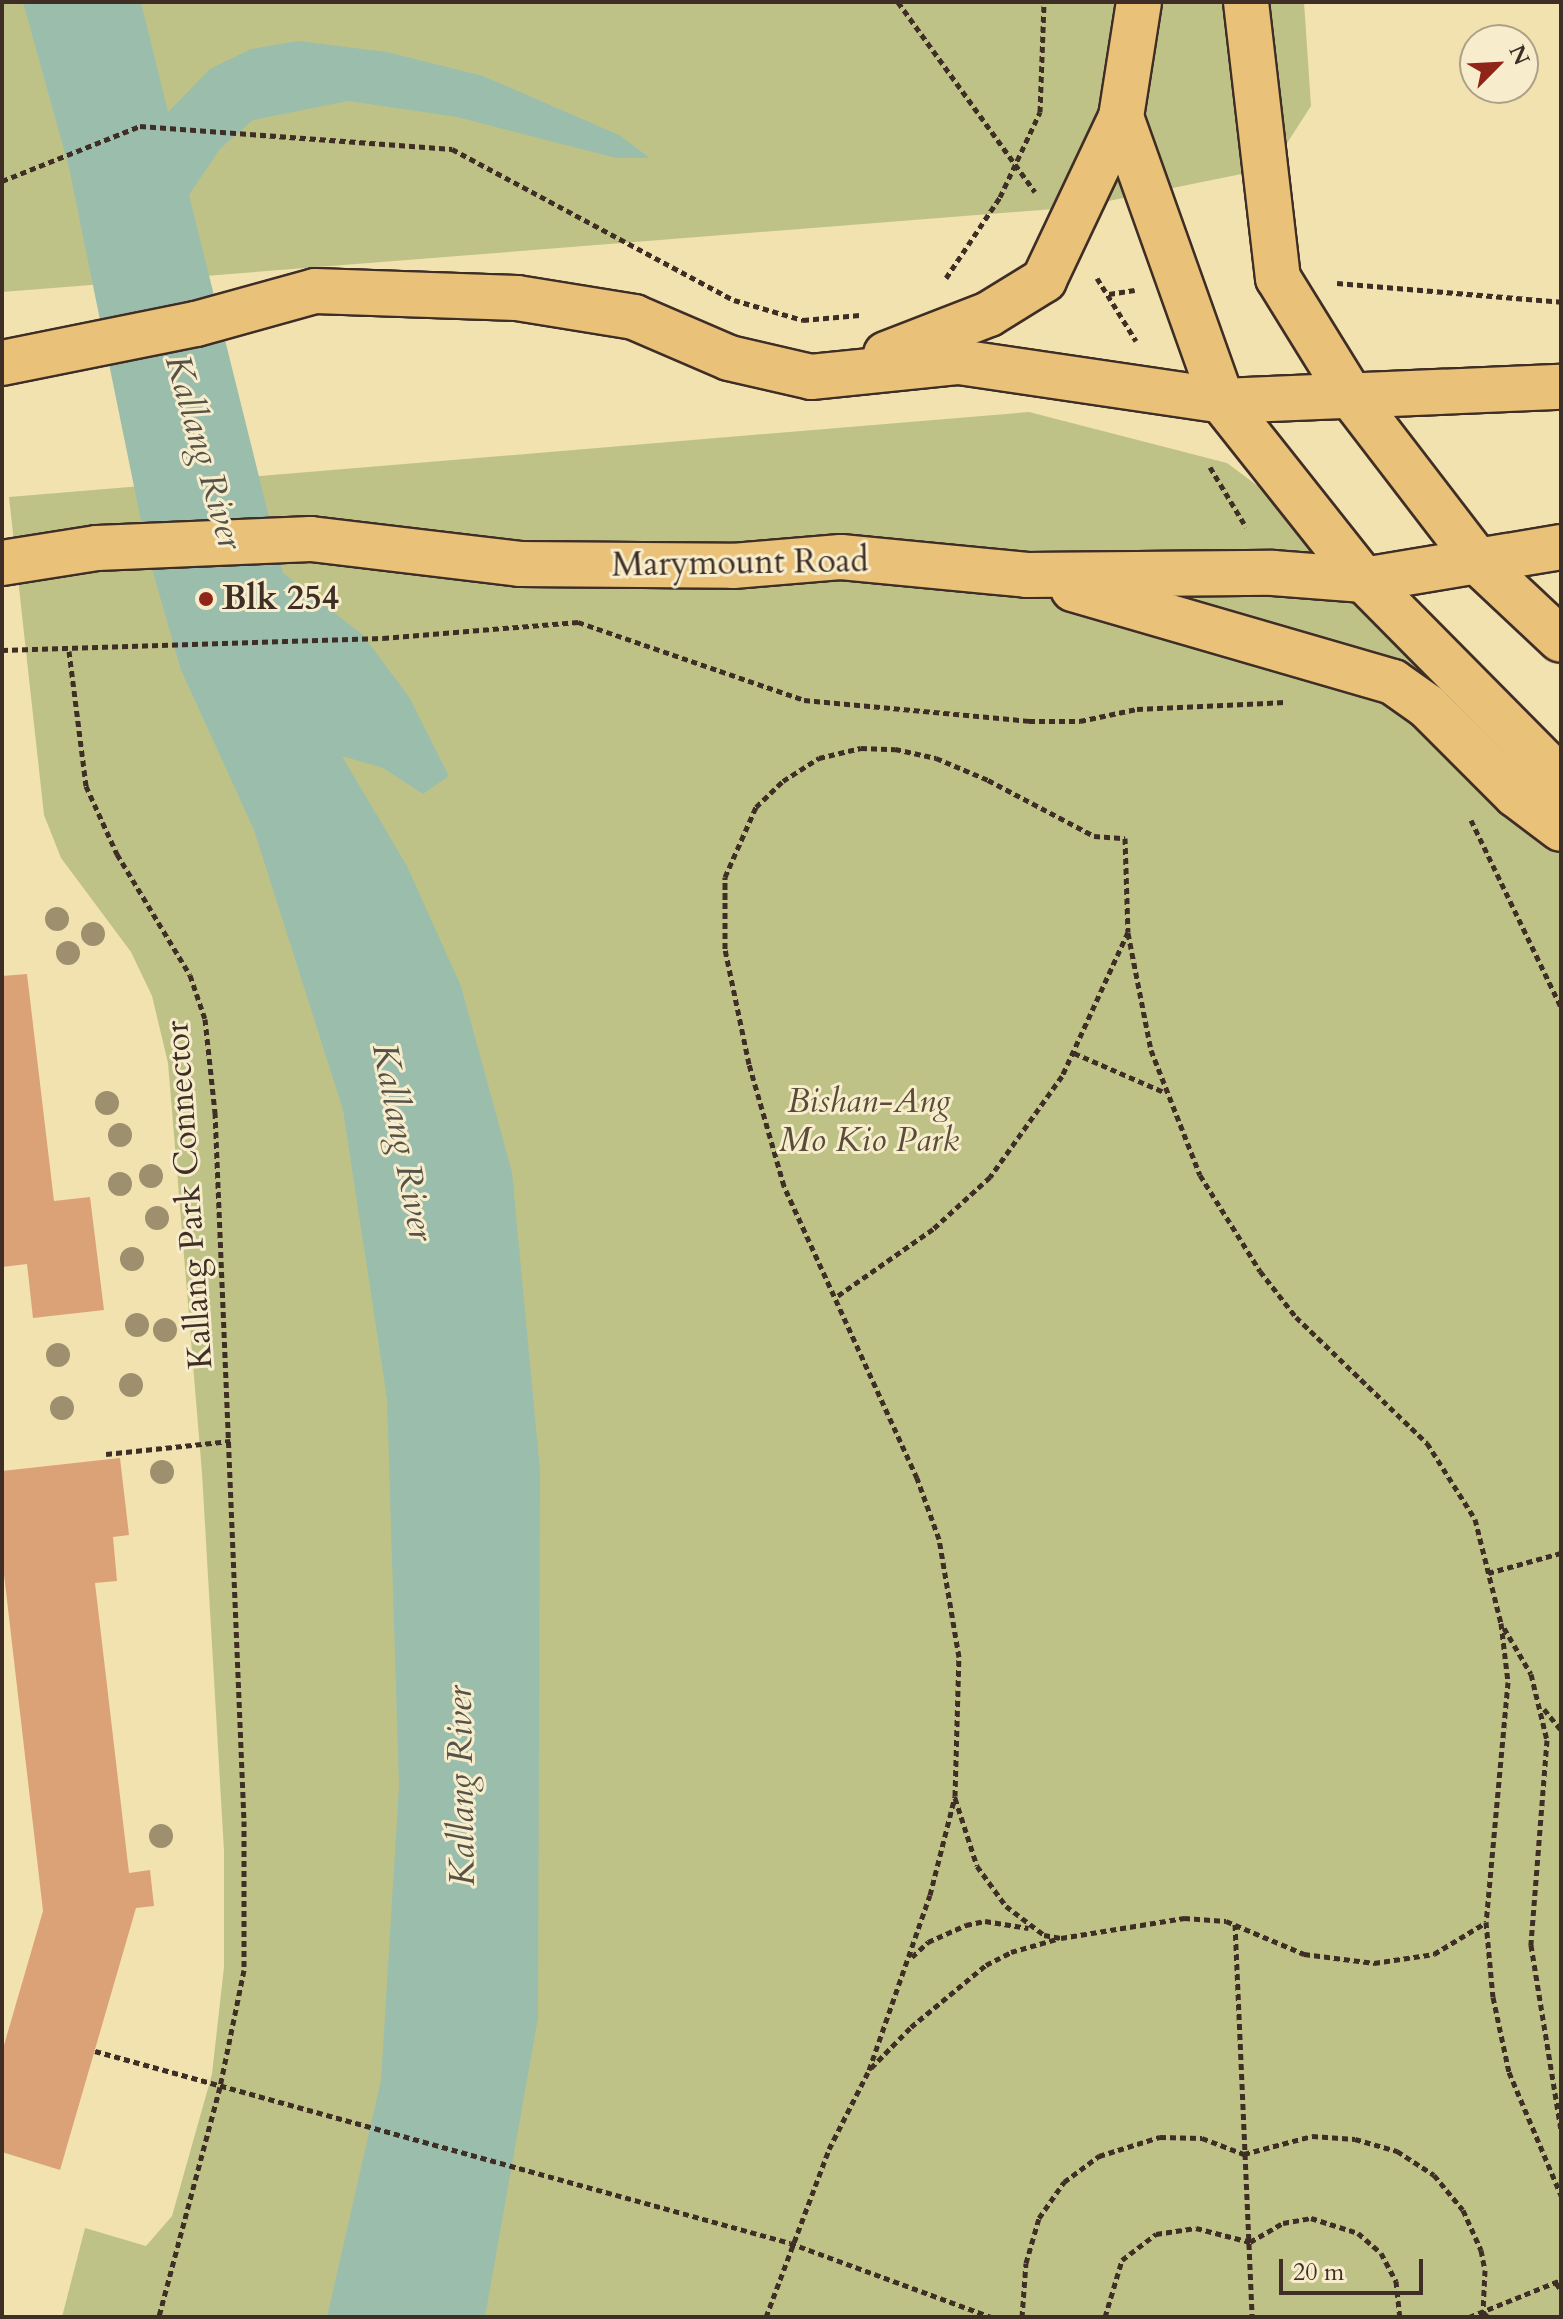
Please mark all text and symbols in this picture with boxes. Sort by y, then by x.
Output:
north arrow [1459,24,1539,104]
text: N [1502,40,1537,70]
water label: Kallang River [156,350,252,554]
street label: Marymount Road [611,540,869,586]
place label: Blk 254 [222,579,339,619]
marker: Blk 254 [197,590,215,608]
street label: Kallang Park Connector [156,1019,222,1371]
water label: Kallang River [363,1039,443,1245]
park label: Bishan-Ang Mo Kio Park [779,1081,959,1160]
water label: Kallang River [438,1685,484,1887]
scale bar [1283,2243,1427,2293]
text: 20 m [1293,2256,1344,2289]

